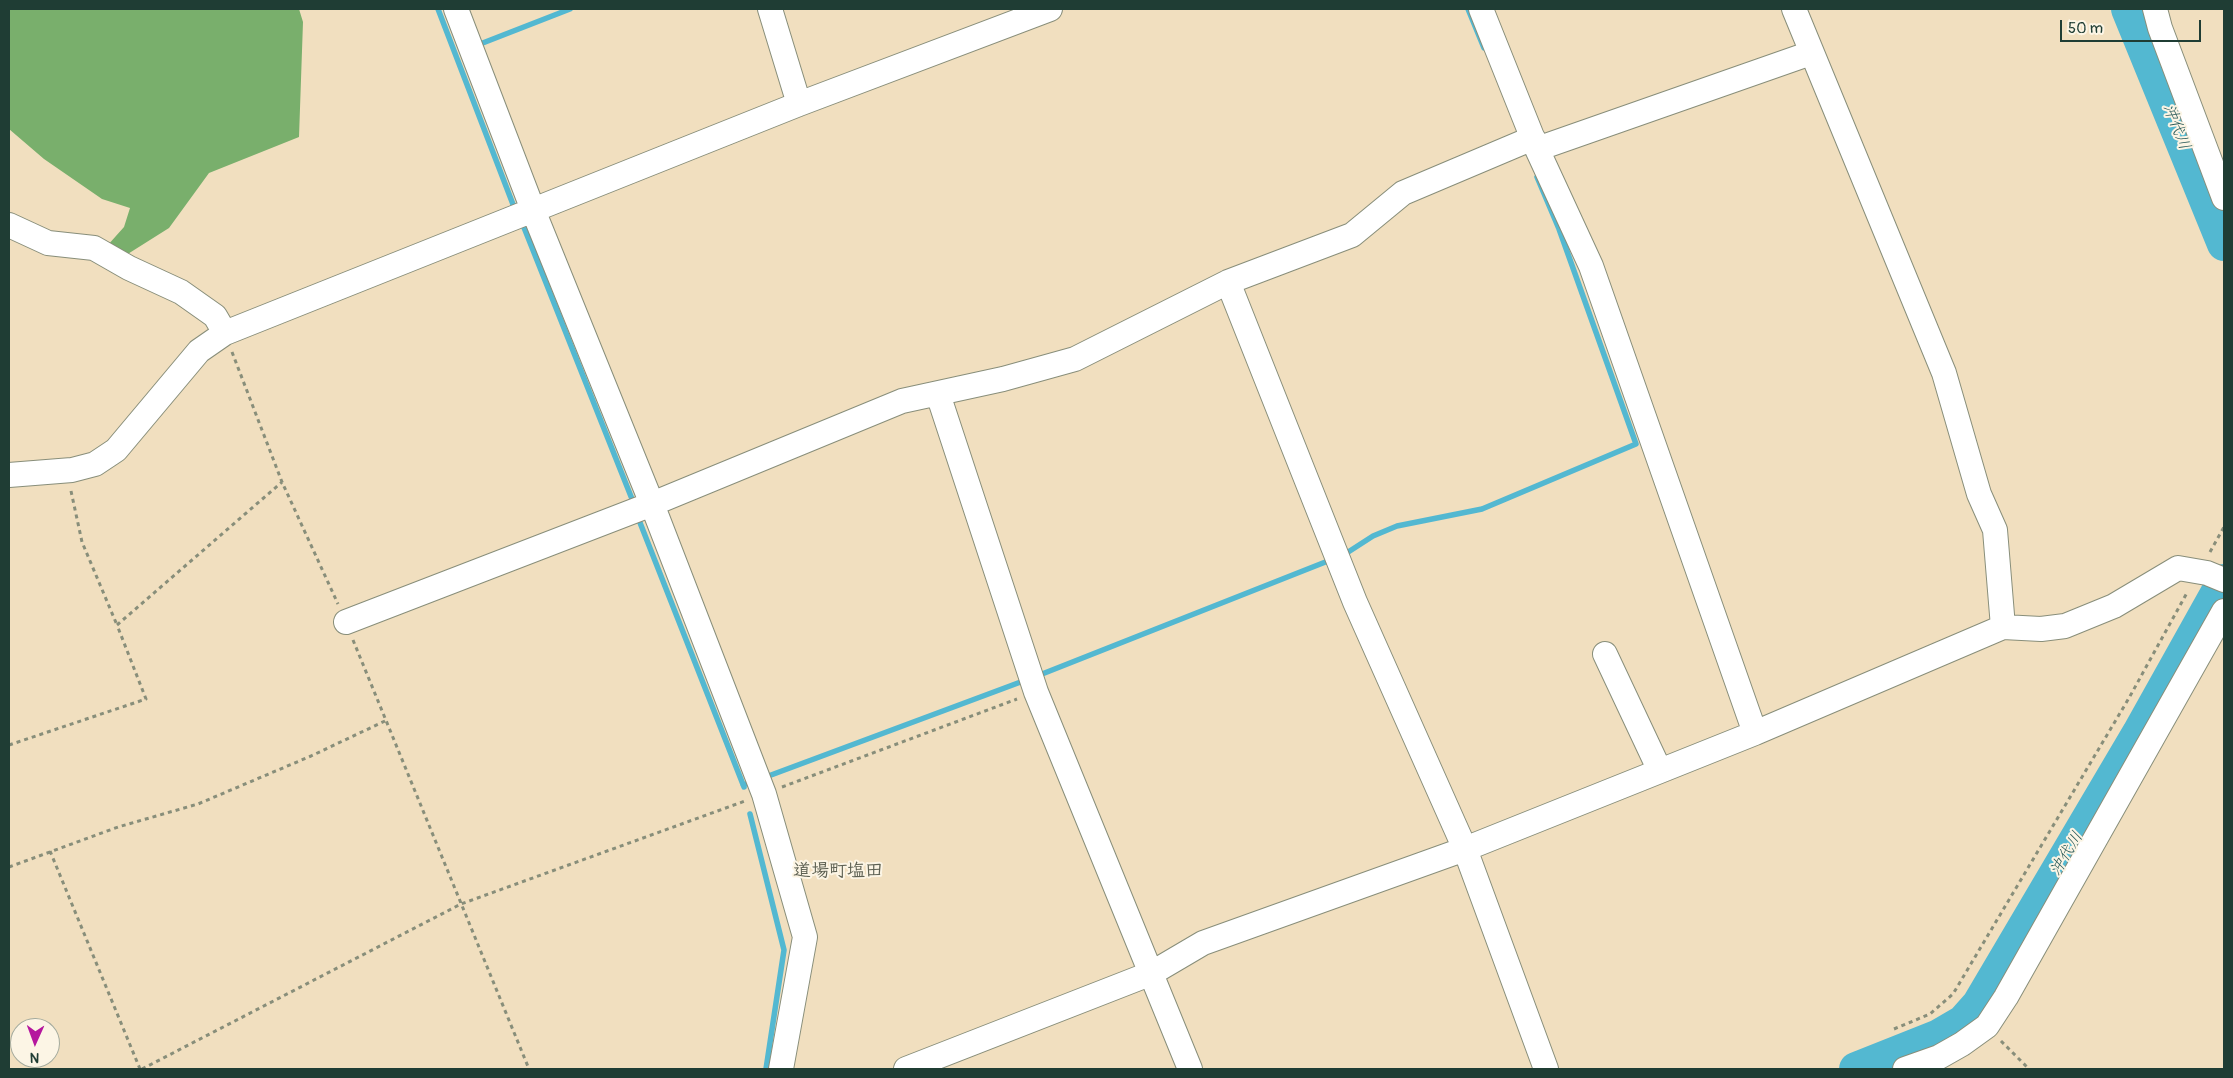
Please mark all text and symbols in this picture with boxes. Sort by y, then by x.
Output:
scale bar [2063,10,2204,42]
text: 50 m [2068,19,2103,38]
water label: 沖代川 [2158,101,2194,153]
water label: 沖代川 [2046,828,2088,880]
district label: 道場町塩田 [793,860,883,882]
north arrow [10,1018,60,1068]
text: N [29,1049,40,1066]

